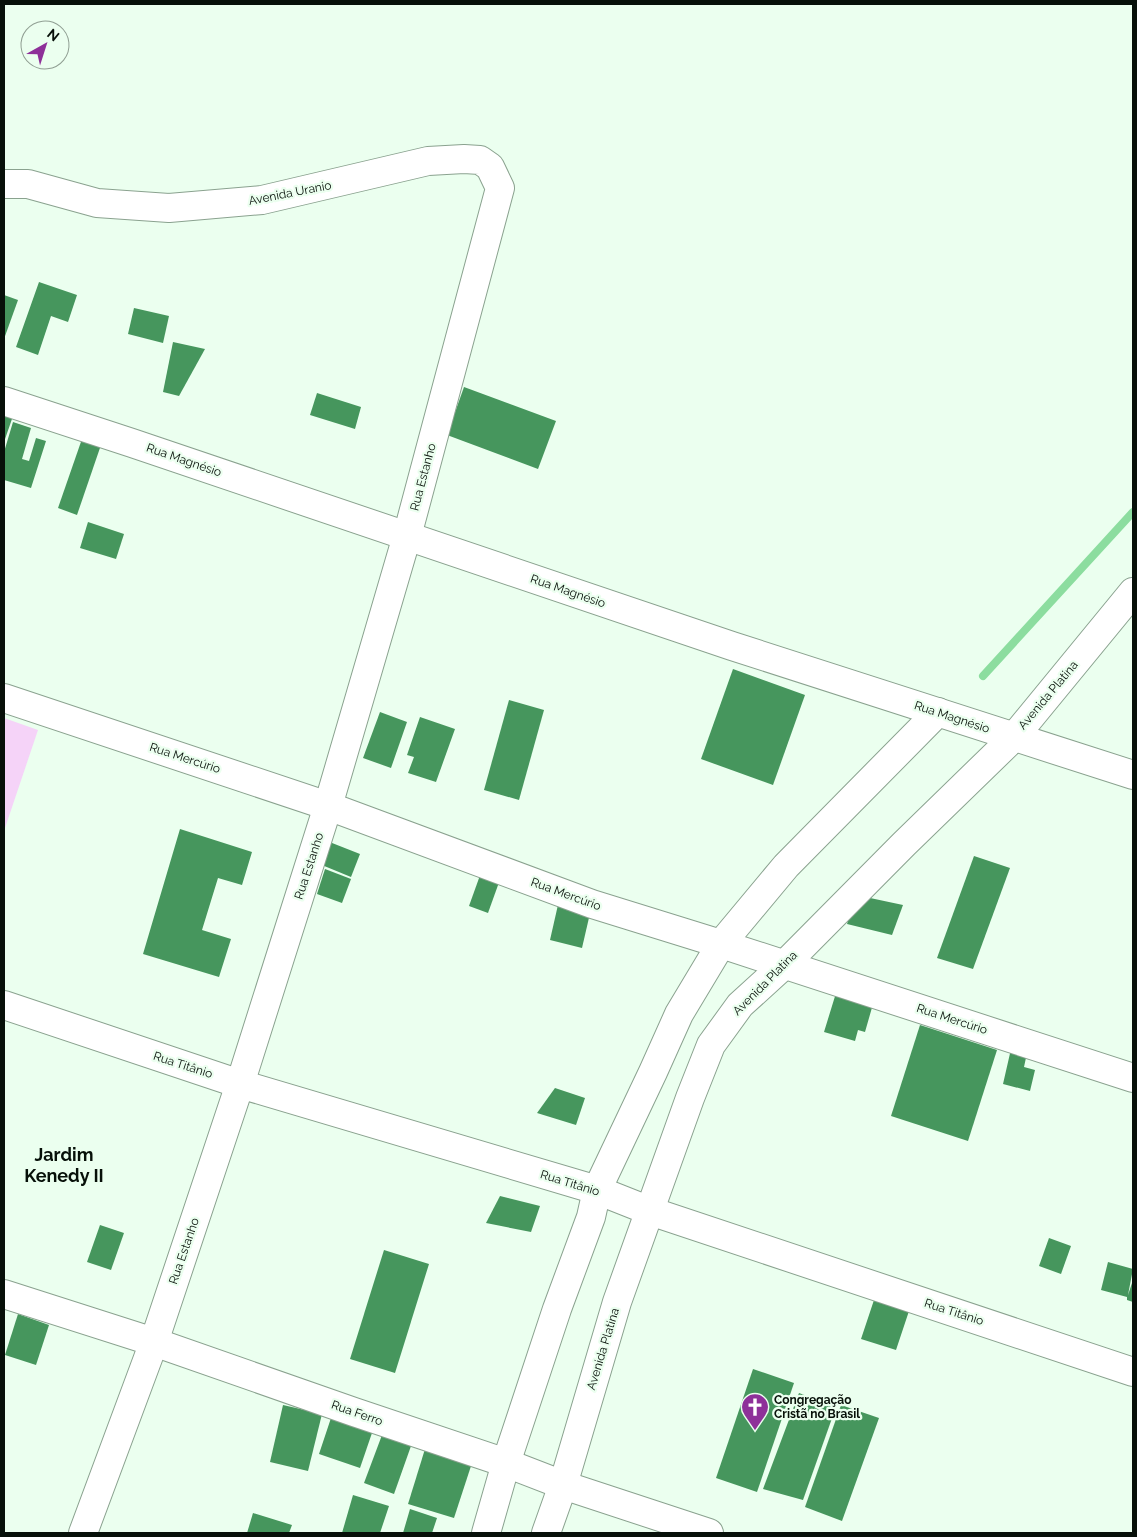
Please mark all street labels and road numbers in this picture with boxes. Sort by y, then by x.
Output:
street label: Avenida Uranio [247,178,333,208]
street label: Rua Magnésio [145,441,223,479]
street label: Rua Estanho [407,442,439,512]
street label: Rua Magnésio [529,572,607,610]
street label: Avenida Platina [1015,658,1081,732]
street label: Rua Magnésio [913,698,991,736]
street label: Rua Mercúrio [148,740,222,776]
street label: Rua Estanho [292,831,326,901]
street label: Rua Mercúrio [529,875,603,913]
street label: Avenida Platina [730,948,800,1018]
street label: Rua Mercúrio [915,1001,989,1037]
street label: Rua Titânio [152,1049,214,1081]
street label: Rua Titânio [539,1167,601,1199]
street label: Rua Estanho [166,1216,202,1286]
street label: Rua Titânio [923,1296,985,1328]
street label: Avenida Platina [584,1306,622,1392]
street label: Rua Ferro [329,1398,385,1428]

